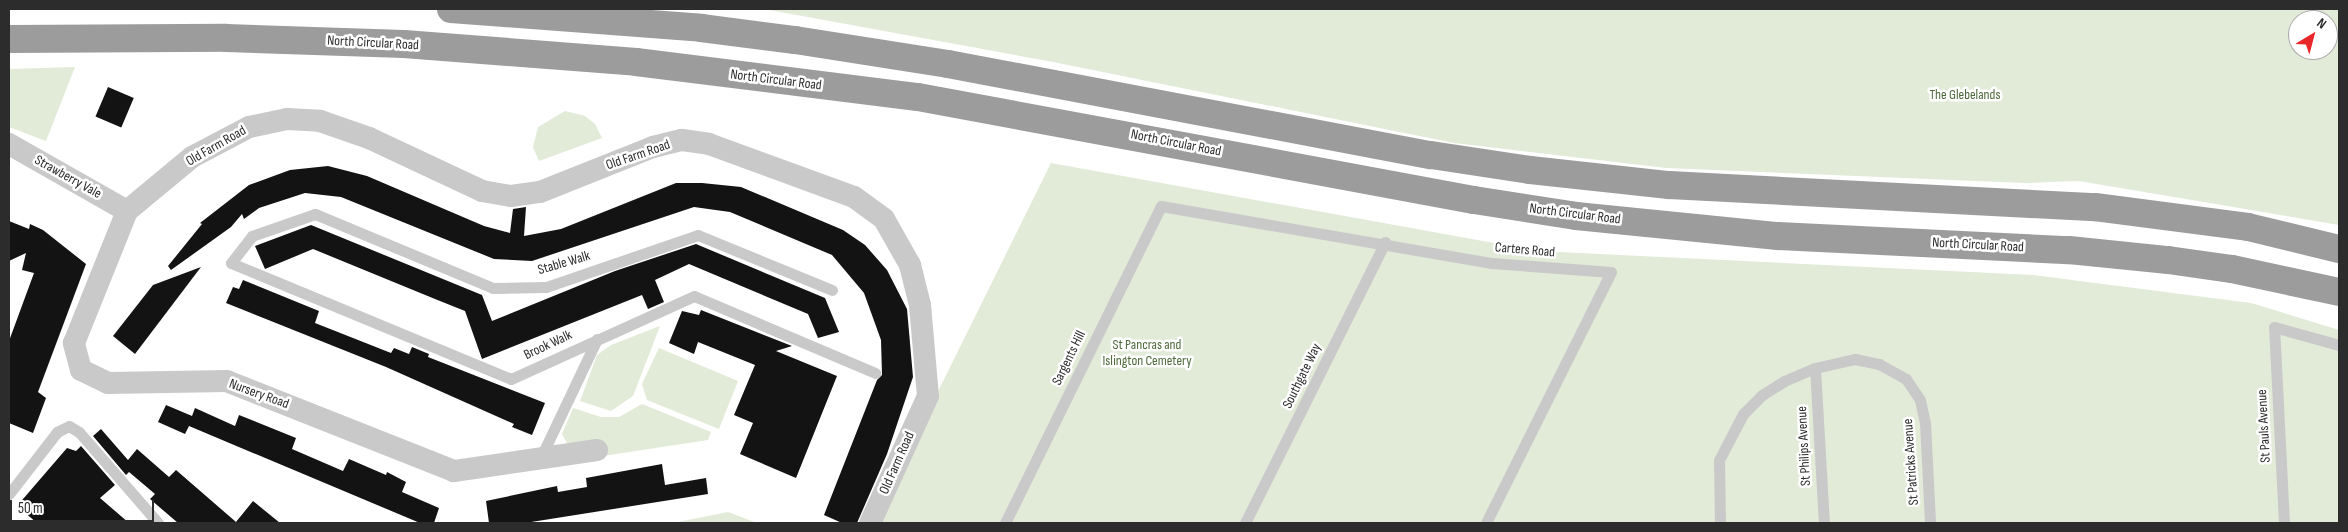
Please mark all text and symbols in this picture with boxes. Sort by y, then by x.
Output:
north arrow [2288,10,2338,60]
text: N [2314,14,2330,32]
street label: North Circular Road [327,32,419,54]
street label: North Circular Road [729,66,823,94]
park label: The Glebelands [1930,87,2000,103]
street label: Old Farm Road [183,122,249,170]
street label: North Circular Road [1129,126,1223,160]
street label: Old Farm Road [604,136,672,174]
street label: Strawberry Vale [32,152,104,202]
street label: North Circular Road [1528,200,1622,228]
street label: North Circular Road [1932,234,2024,256]
street label: Carters Road [1494,239,1556,261]
street label: Stable Walk [536,247,592,279]
street label: Brook Walk [521,327,575,363]
street label: Sargents Hill [1049,328,1089,388]
park label: St Pancras and Islington Cemetery [1102,337,1192,370]
street label: Southgate Way [1279,341,1325,411]
street label: Nursery Road [227,375,291,413]
street label: St Pauls Avenue [2254,389,2274,463]
street label: St Philips Avenue [1794,406,1814,486]
street label: St Patricks Avenue [1900,418,1922,506]
street label: Old Farm Road [876,429,918,497]
scale bar [12,490,156,522]
text: 50 m [18,499,43,518]

